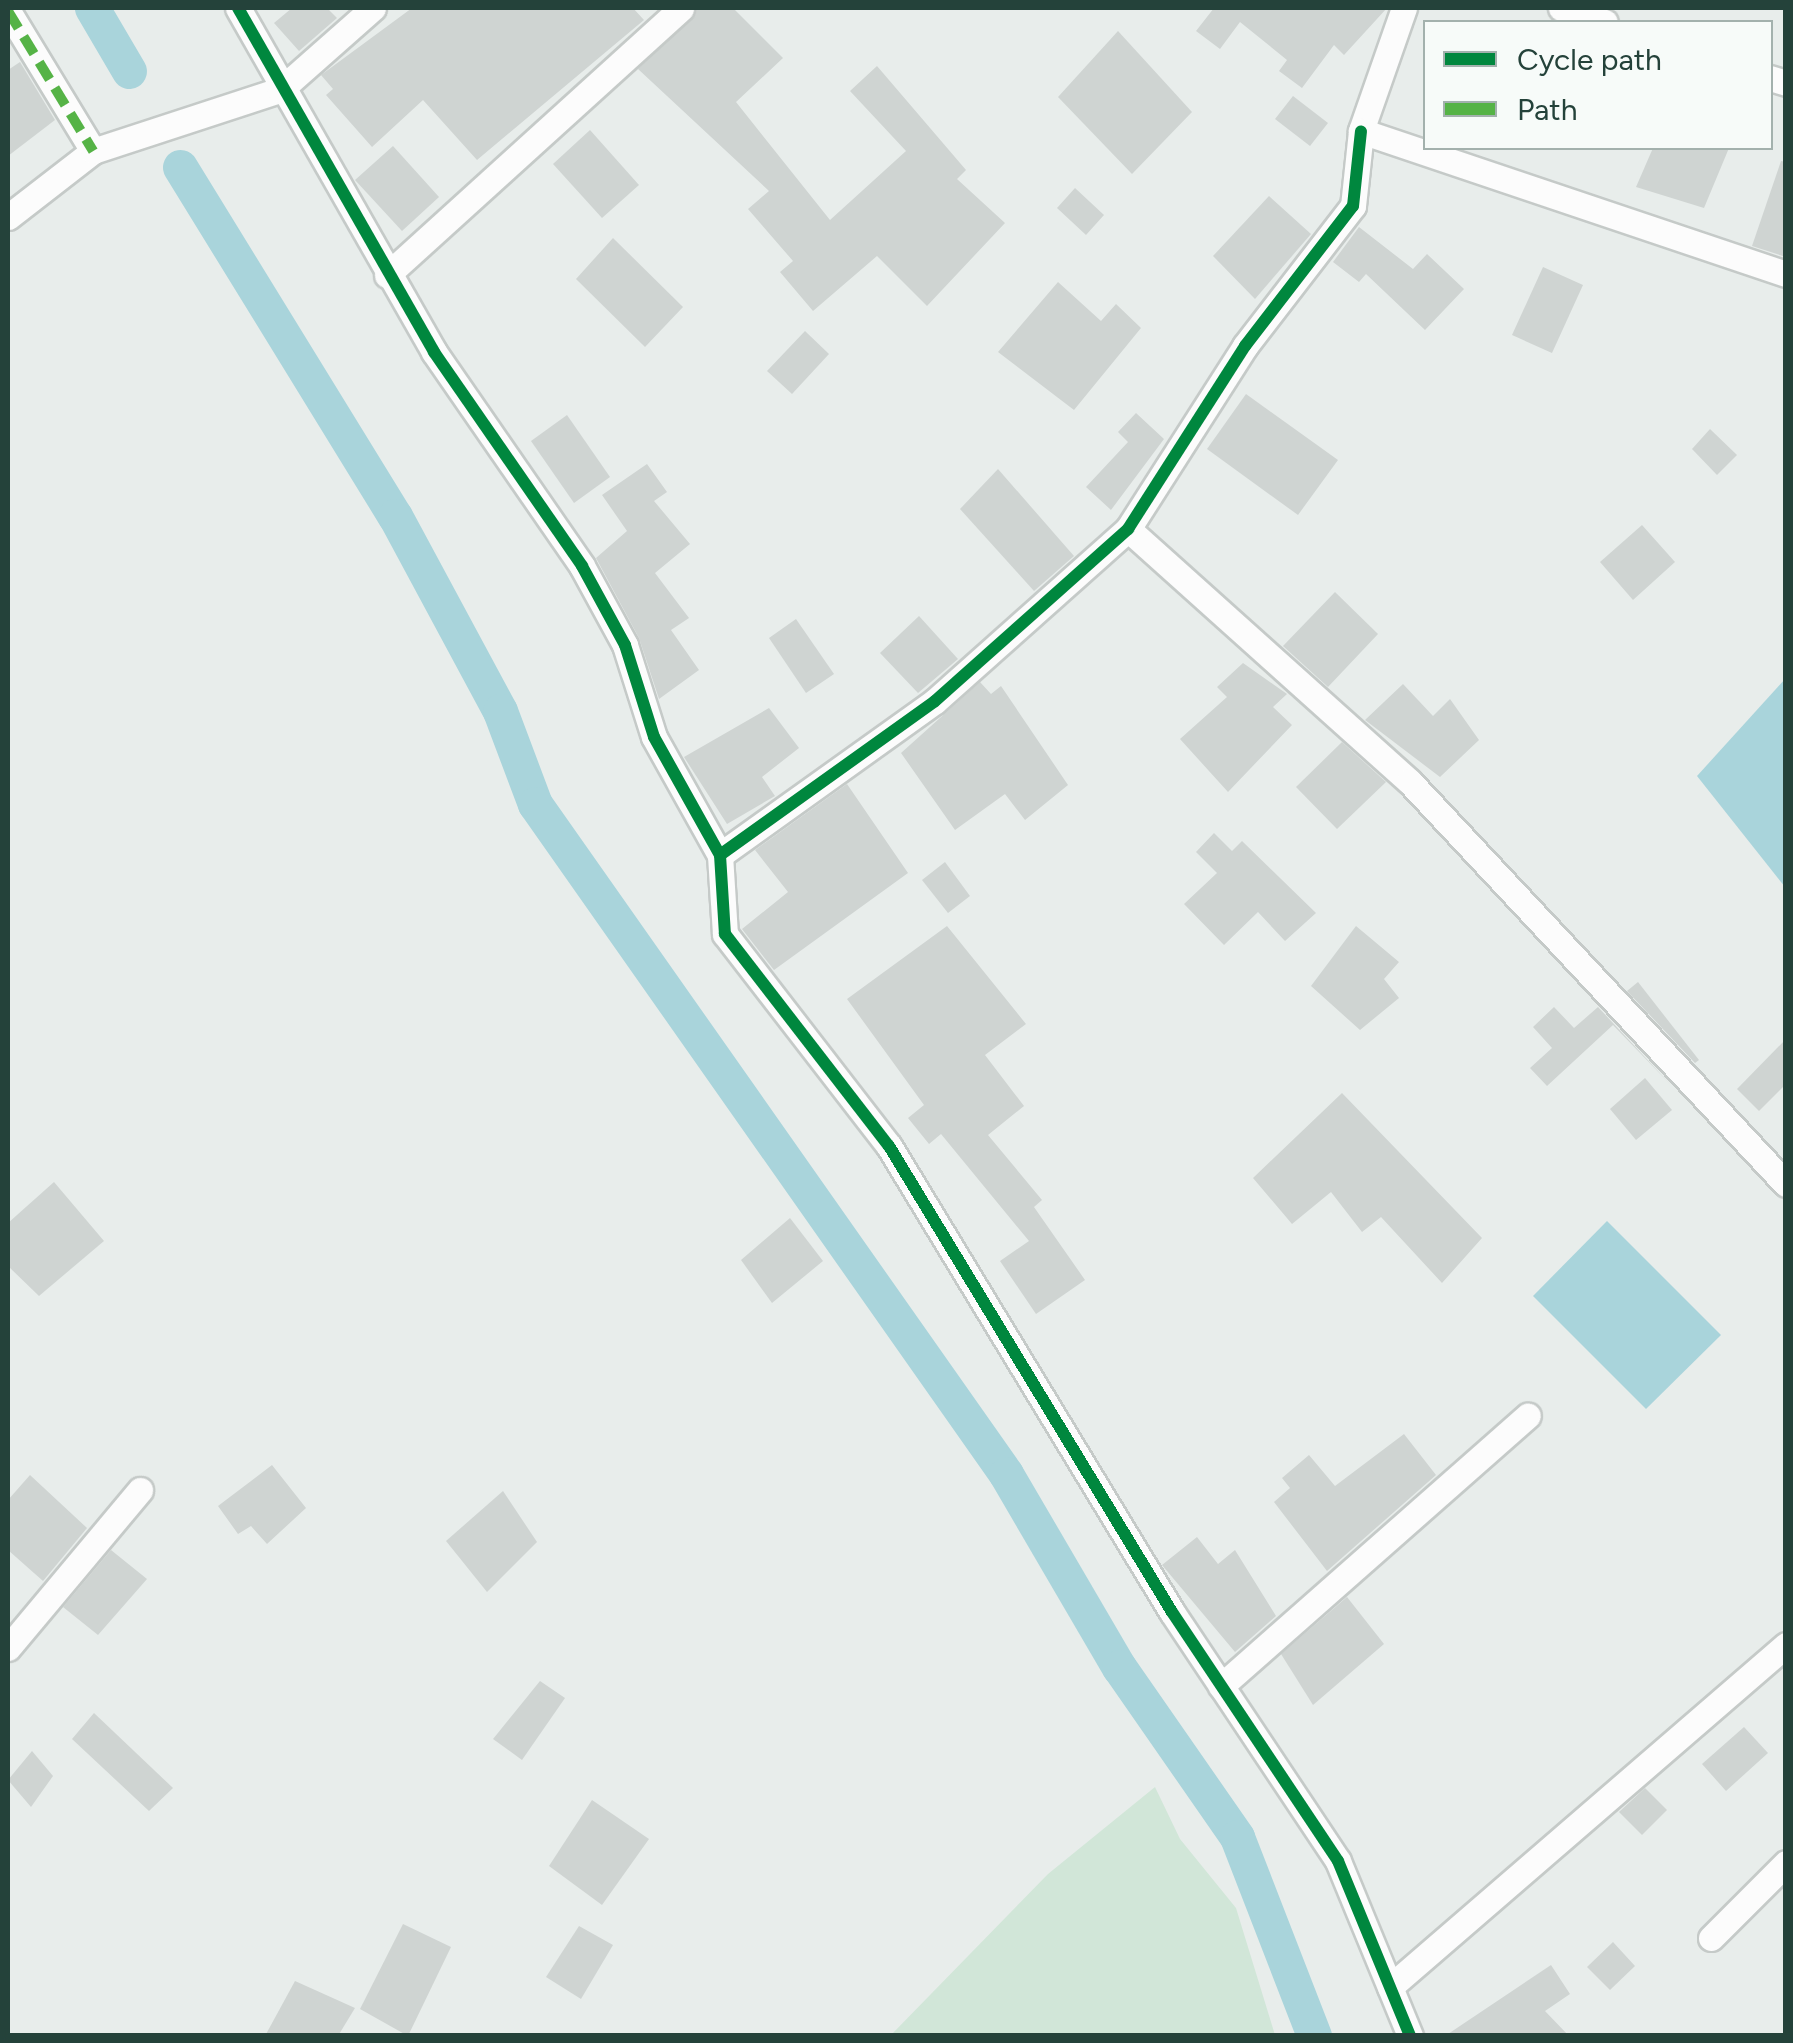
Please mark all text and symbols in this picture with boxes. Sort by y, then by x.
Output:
legend [1423,20,1773,150]
text: Cycle path [1517,41,1662,78]
text: Path [1517,91,1577,128]

